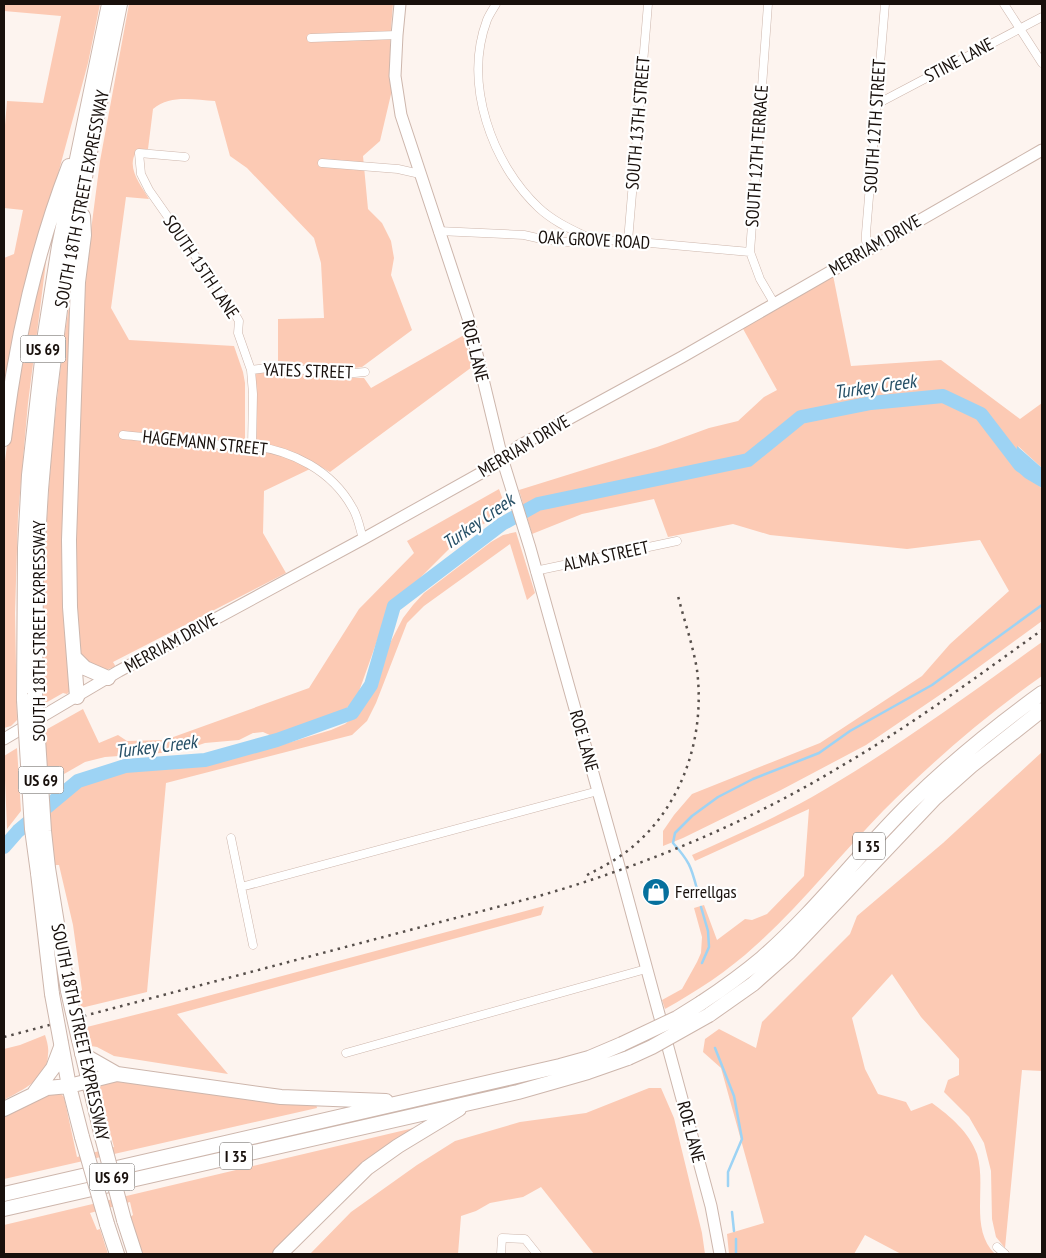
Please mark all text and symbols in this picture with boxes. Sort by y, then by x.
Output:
street label: STINE LANE [920,32,997,87]
street label: SOUTH 13TH STREET [620,55,655,191]
street label: SOUTH 12TH STREET [858,58,891,194]
street label: SOUTH 12TH TERRACE [740,84,773,228]
street label: SOUTH 18TH STREET EXPRESSWAY [49,87,114,310]
street label: MERRIAM DRIVE [824,209,925,280]
street label: SOUTH 15TH LANE [158,211,244,323]
street label: OAK GROVE ROAD [537,225,651,254]
street label: ROE LANE [457,318,494,384]
road number: US 69 [20,336,66,362]
street label: YATES STREET [263,357,353,384]
water label: Turkey Creek [833,368,920,404]
street label: MERRIAM DRIVE [474,409,574,482]
street label: HAGEMANN STREET [141,425,269,460]
water label: Turkey Creek [437,486,521,554]
street label: SOUTH 18TH STREET EXPRESSWAY [27,520,50,742]
street label: ALMA STREET [561,535,651,576]
street label: MERRIAM DRIVE [120,608,221,678]
street label: ROE LANE [565,707,604,774]
water label: Turkey Creek [114,729,201,763]
road number: US 69 [18,766,64,794]
road number: I 35 [853,832,885,859]
shop icon: Ferrellgas [641,877,671,907]
place label: Ferrellgas [675,880,737,903]
street label: SOUTH 18TH STREET EXPRESSWAY [46,921,115,1143]
street label: ROE LANE [672,1098,711,1165]
road number: I 35 [220,1142,252,1170]
road number: US 69 [90,1164,134,1190]

